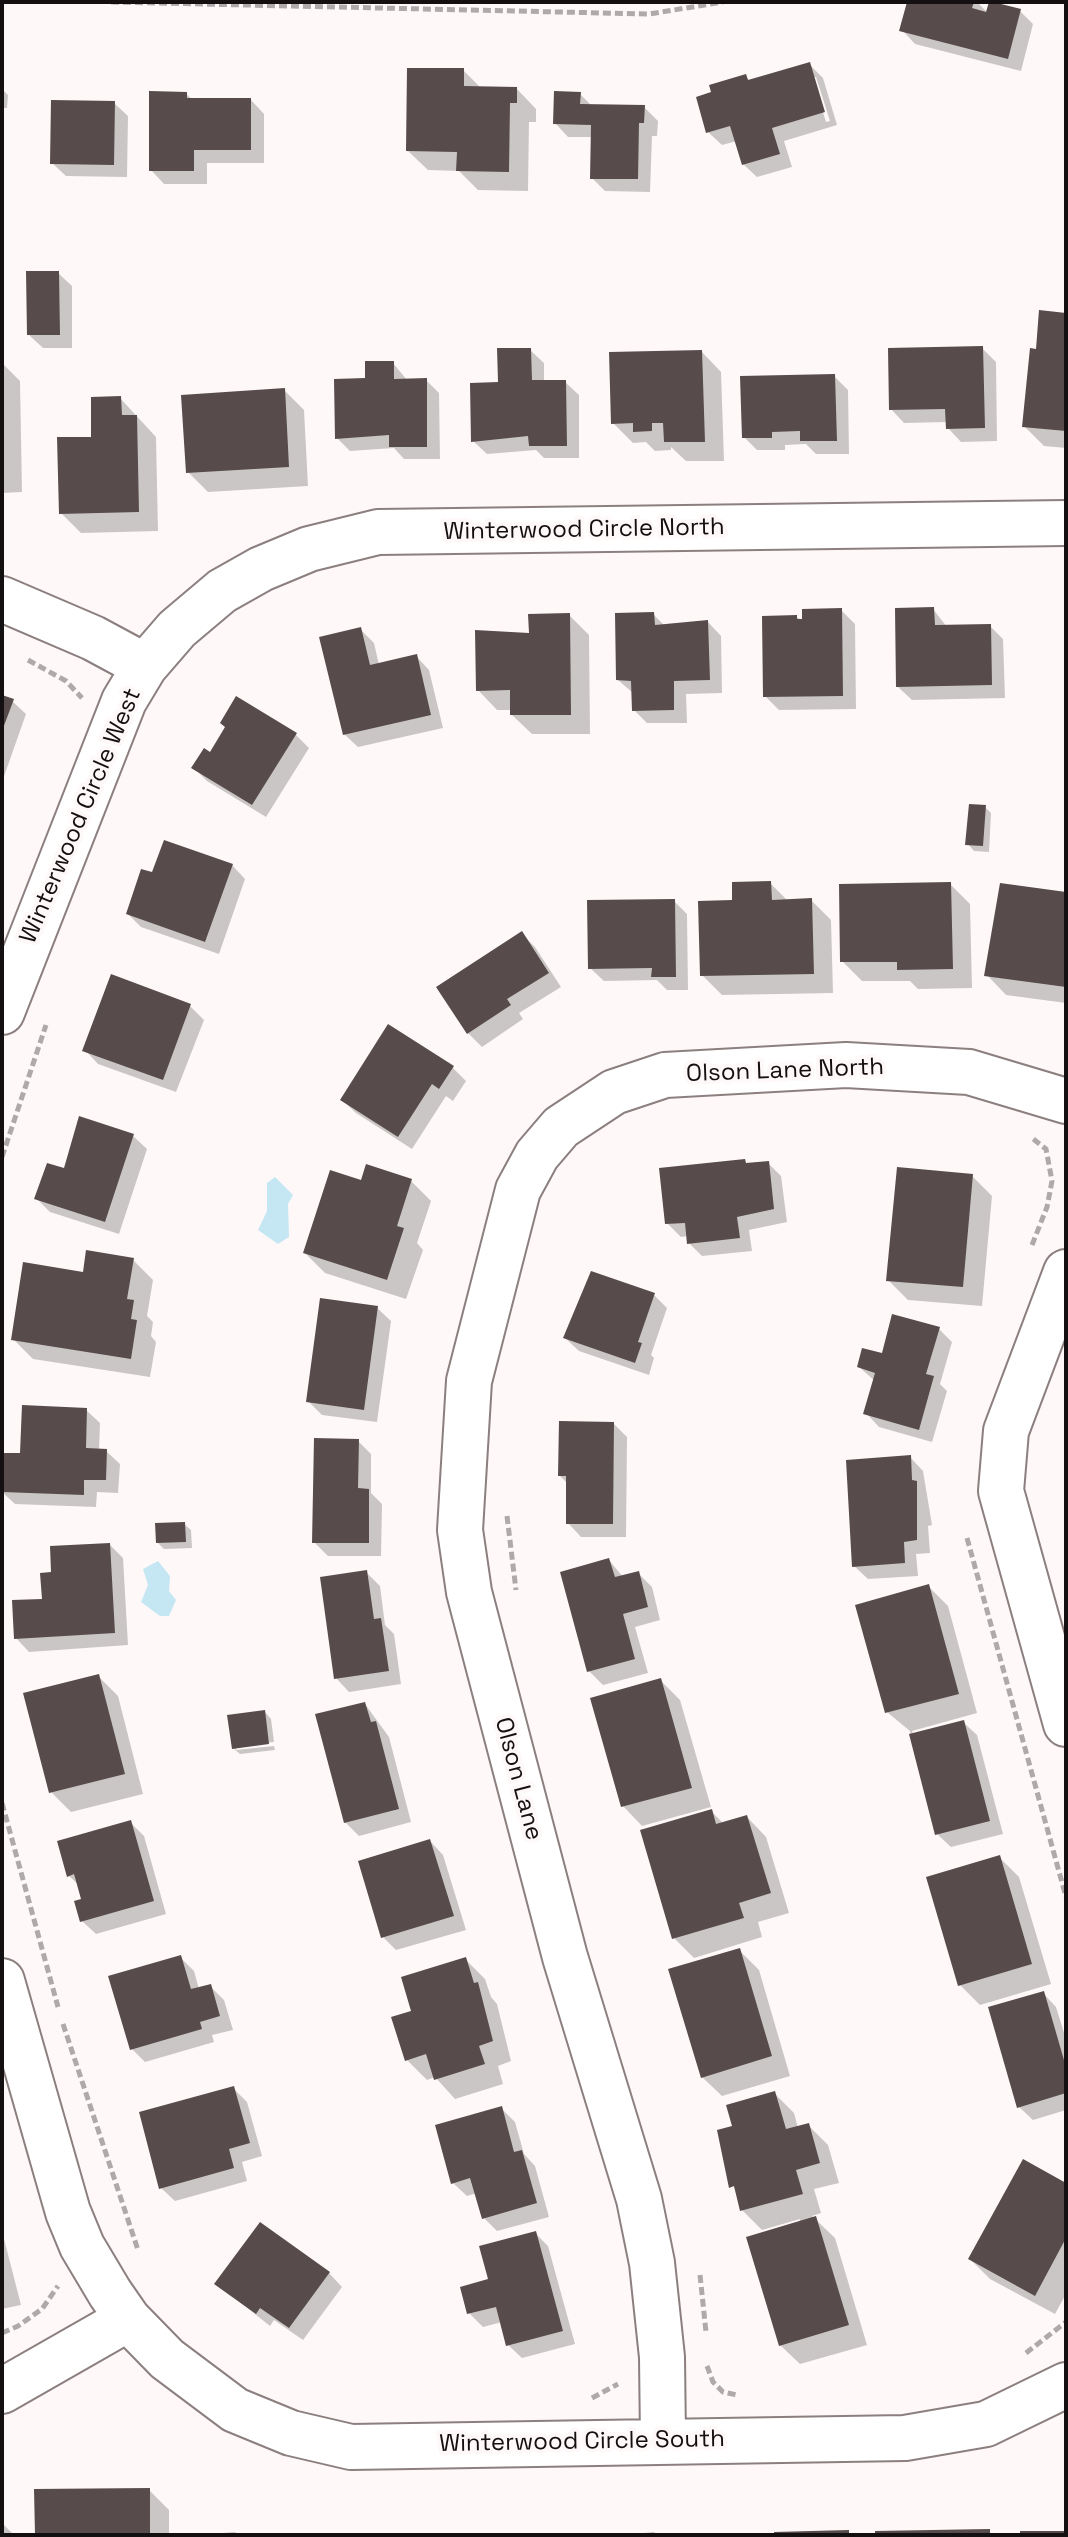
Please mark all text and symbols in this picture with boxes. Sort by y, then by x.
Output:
street label: Winterwood Circle North [443,513,725,547]
street label: Winterwood Circle West [14,684,148,948]
street label: Olson Lane North [686,1053,884,1089]
street label: Olson Lane [488,1714,548,1844]
street label: Winterwood Circle South [439,2425,725,2459]

